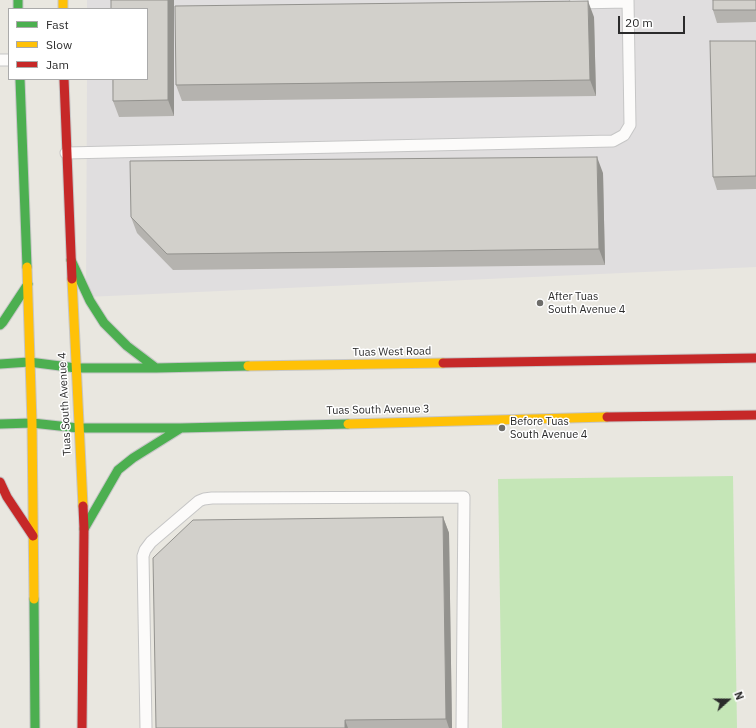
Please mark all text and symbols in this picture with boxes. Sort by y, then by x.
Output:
legend [8,8,148,80]
scale bar [620,8,687,34]
text: 20 m [625,15,653,30]
text: Fast [46,17,69,32]
text: Slow [46,37,72,52]
text: Jam [46,57,69,72]
place label: After Tuas South Avenue 4 [548,290,625,316]
marker: After Tuas South Avenue 4 [535,298,545,308]
street label: Tuas West Road [353,345,431,359]
street label: Tuas South Avenue 4 [56,352,74,456]
street label: Tuas South Avenue 3 [326,403,430,417]
place label: Before Tuas South Avenue 4 [510,415,587,441]
marker: Before Tuas South Avenue 4 [497,423,507,433]
north arrow [708,680,748,720]
text: N [731,689,747,702]

